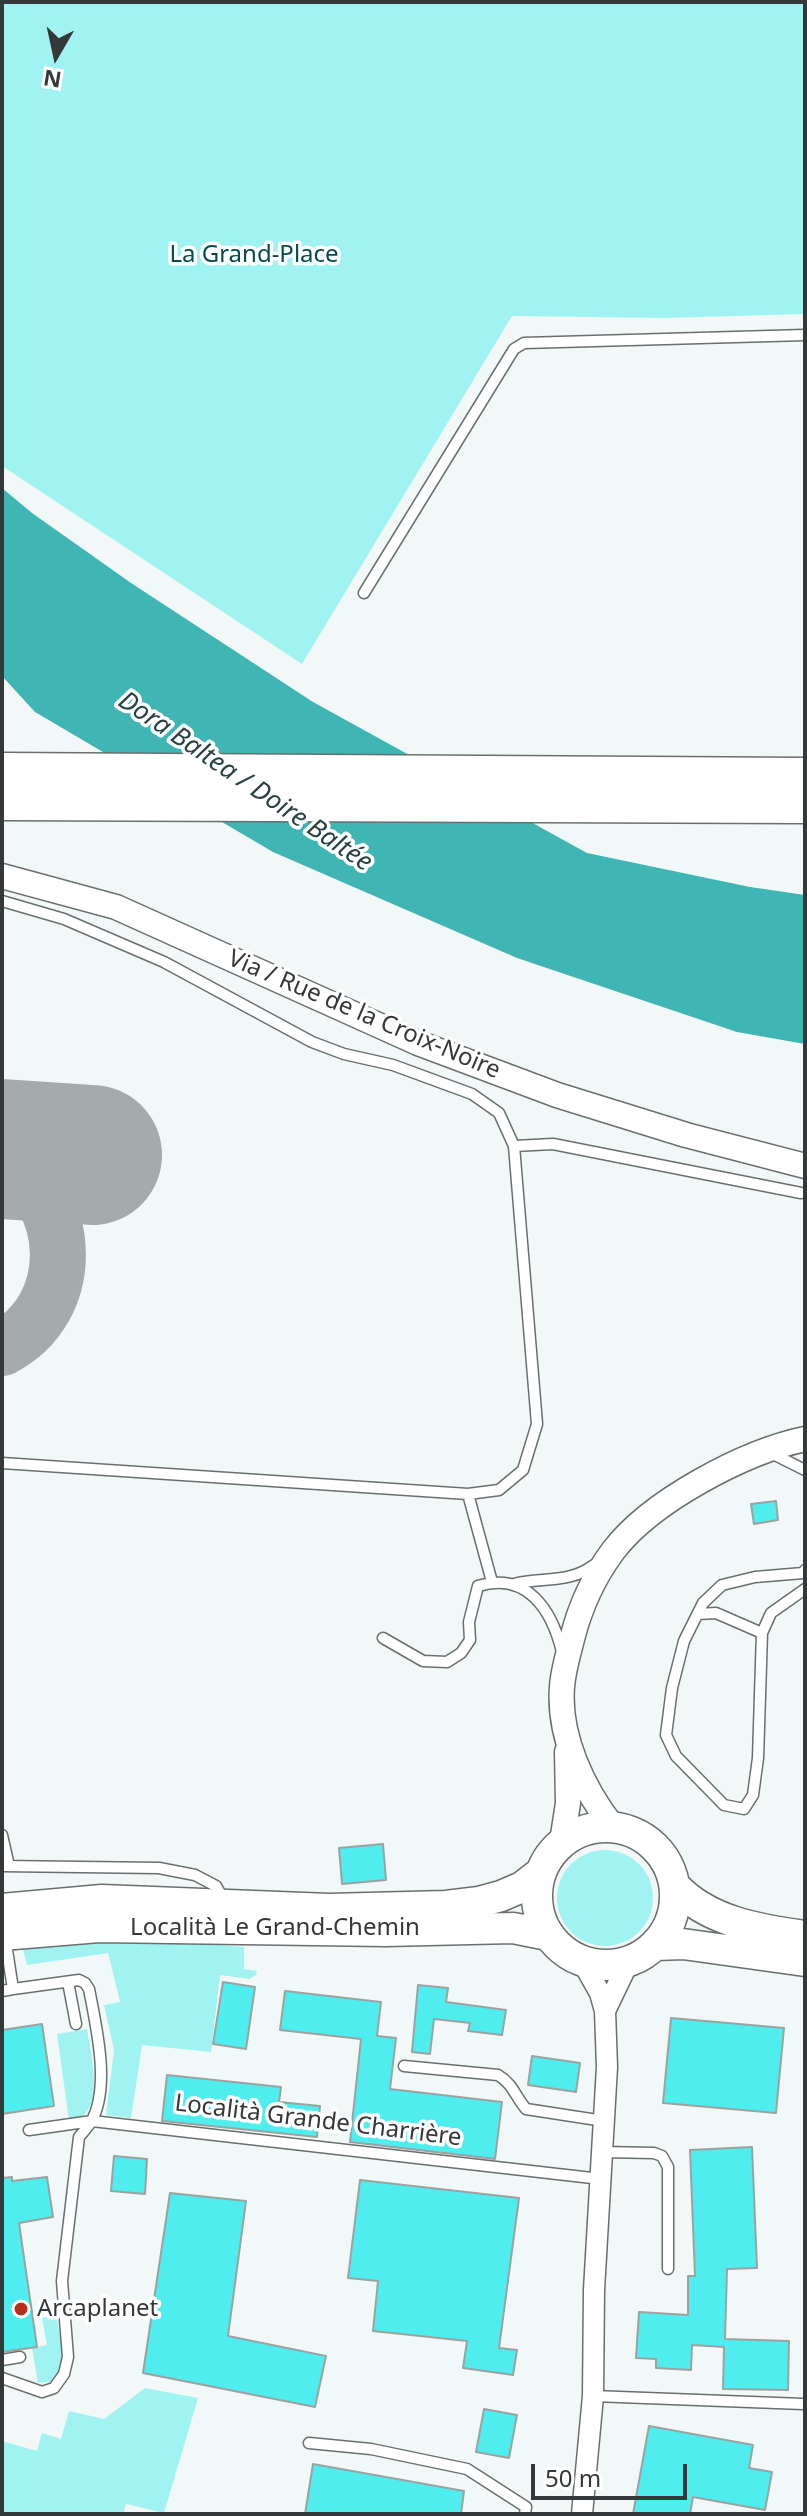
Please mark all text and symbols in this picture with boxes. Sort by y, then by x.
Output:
north arrow [16,16,96,96]
text: N [41,63,63,96]
park label: La Grand-Place [169,241,339,269]
water label: Dora Baltea / Doire Baltée [112,685,378,879]
street label: Via / Rue de la Croix-Noire [223,944,505,1086]
street label: Località Le Grand-Chemin [130,1914,420,1942]
street label: Località Grande Charrière [173,2089,463,2153]
place label: Arcaplanet [37,2295,158,2323]
marker: Arcaplanet [12,2300,30,2318]
scale bar [535,2448,691,2498]
text: 50 m [545,2461,601,2494]

